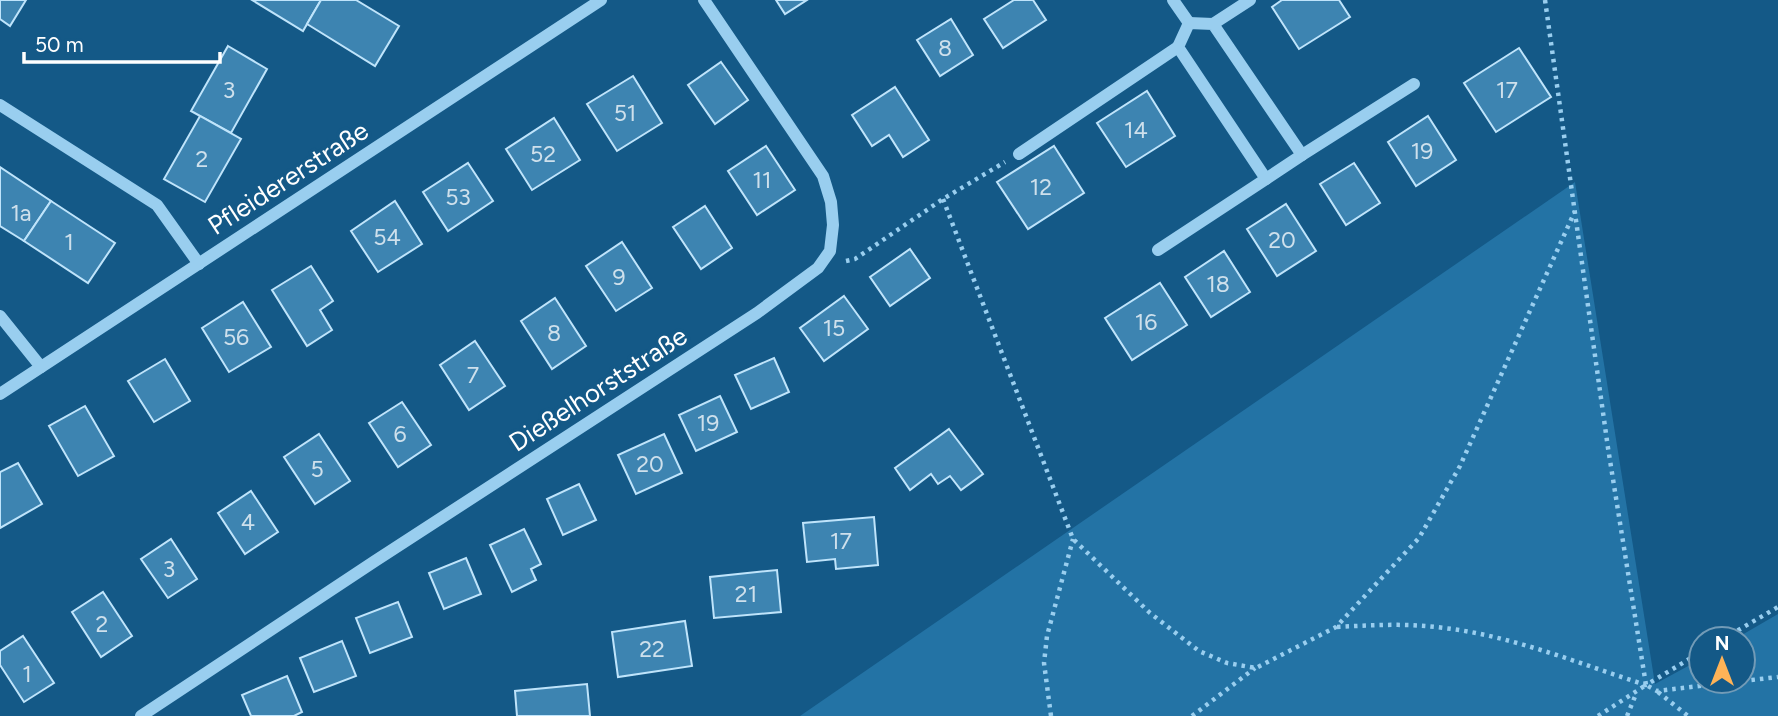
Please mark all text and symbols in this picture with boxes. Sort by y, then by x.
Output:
scale bar [24,21,220,65]
text: 50 m [35,32,84,57]
house number: 8 [938,34,952,62]
house number: 3 [223,76,235,104]
house number: 17 [1496,76,1518,104]
house number: 51 [614,99,636,127]
street label: Pfleidererstraße [202,114,374,242]
house number: 14 [1124,116,1148,144]
house number: 19 [1411,137,1433,165]
house number: 52 [530,140,556,168]
house number: 2 [196,145,208,173]
house number: 11 [753,166,772,194]
house number: 12 [1030,173,1052,201]
house number: 53 [445,183,471,211]
house number: 1a [10,199,32,227]
house number: 54 [373,223,401,251]
house number: 20 [1268,226,1296,254]
house number: 1 [64,228,74,256]
house number: 9 [612,263,626,291]
house number: 18 [1206,270,1230,298]
house number: 16 [1135,308,1157,336]
house number: 15 [823,314,845,342]
house number: 8 [547,319,561,347]
street label: Dießelhorststraße [503,320,693,458]
house number: 56 [223,323,249,351]
house number: 7 [467,361,479,389]
house number: 19 [697,409,719,437]
house number: 6 [393,420,407,448]
house number: 20 [636,450,664,478]
house number: 5 [310,455,324,483]
house number: 4 [241,508,255,536]
house number: 17 [830,527,852,555]
house number: 3 [163,555,175,583]
house number: 21 [735,580,757,608]
house number: 2 [96,610,108,638]
north arrow [1687,625,1757,695]
text: N [1715,632,1729,655]
house number: 22 [639,635,665,663]
house number: 1 [22,660,32,688]

